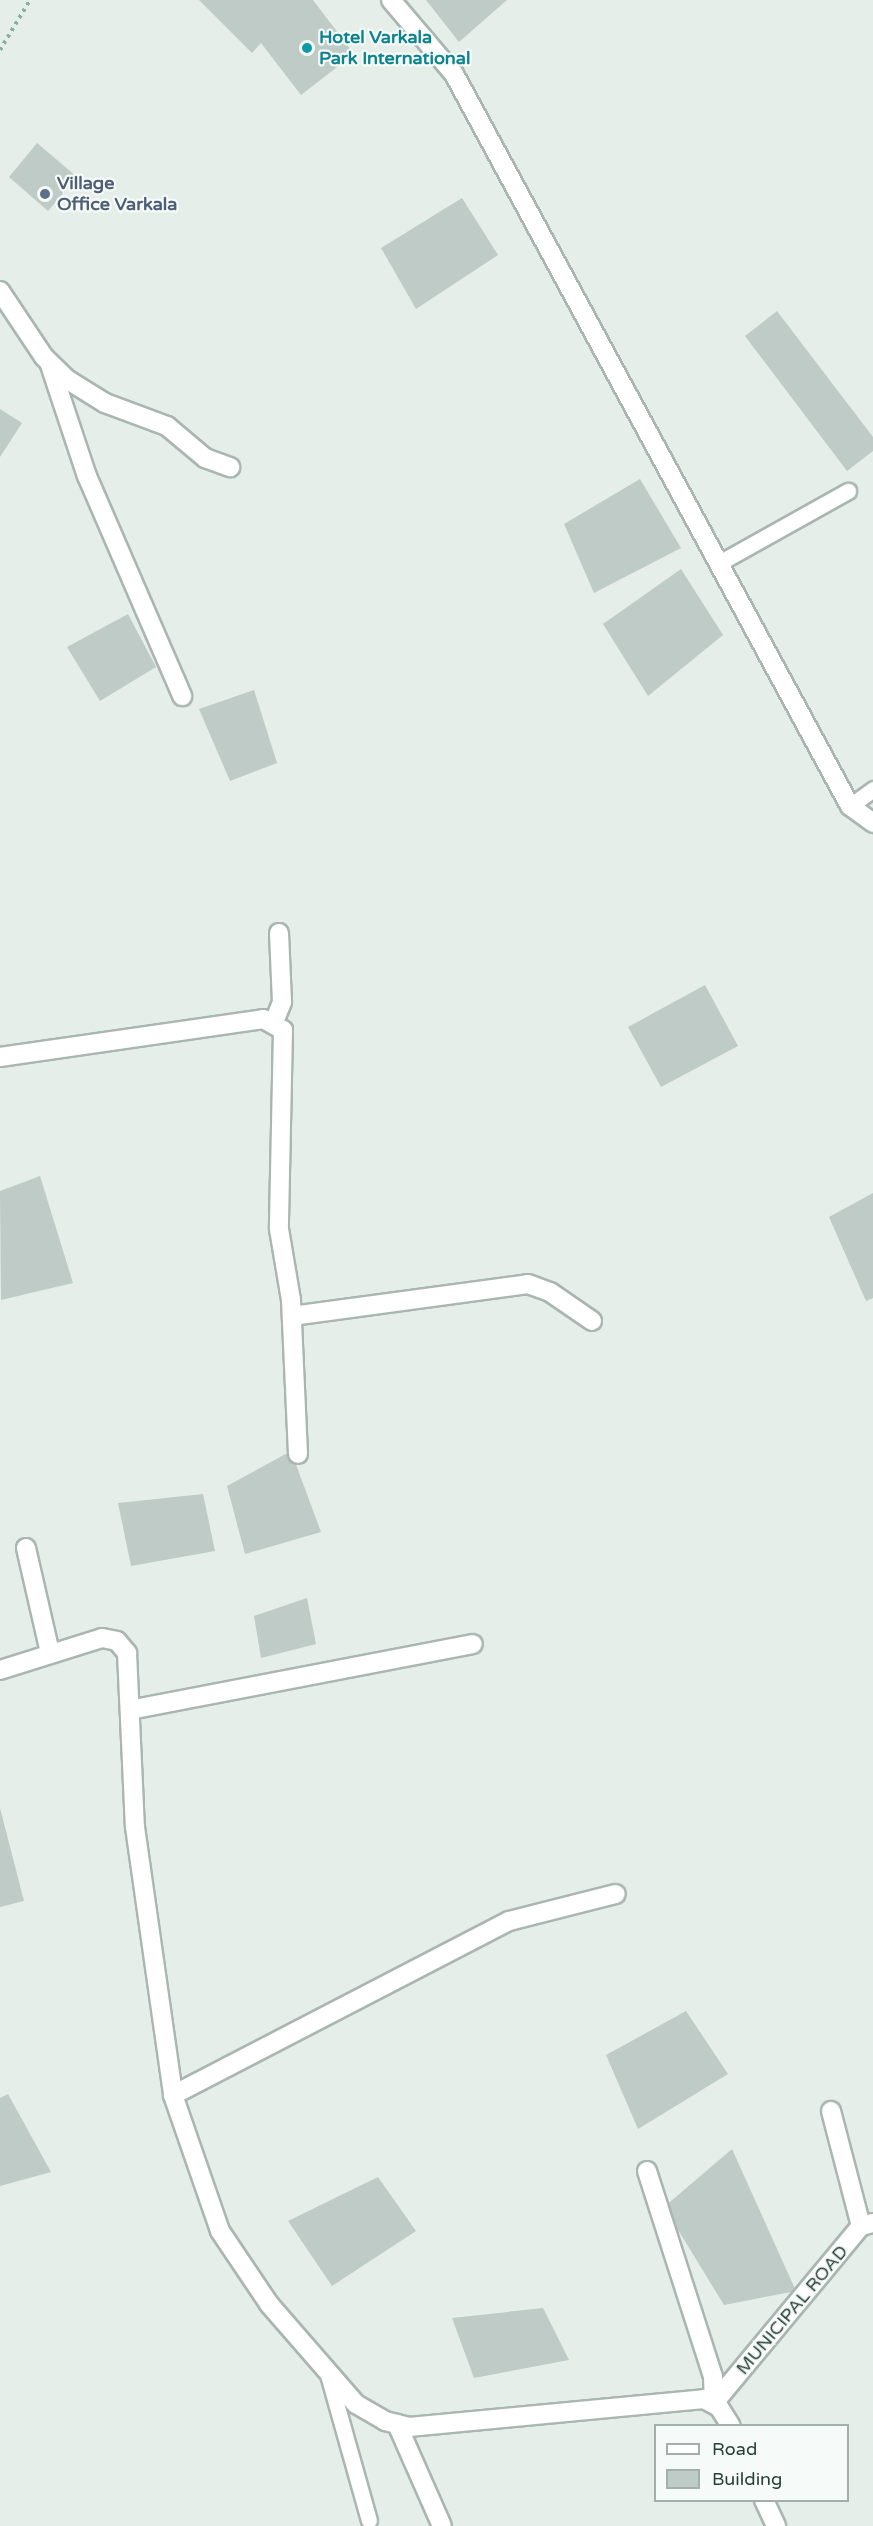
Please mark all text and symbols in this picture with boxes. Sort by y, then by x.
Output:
place label: Hotel Varkala Park International [319,27,470,70]
marker: Hotel Varkala Park International [300,41,314,55]
place label: Village Office Varkala [57,173,177,216]
marker: Village Office Varkala [38,187,52,201]
street label: MUNICIPAL ROAD [732,2241,852,2379]
legend [654,2424,849,2502]
text: Road [712,2438,757,2460]
text: Building [712,2468,782,2490]

